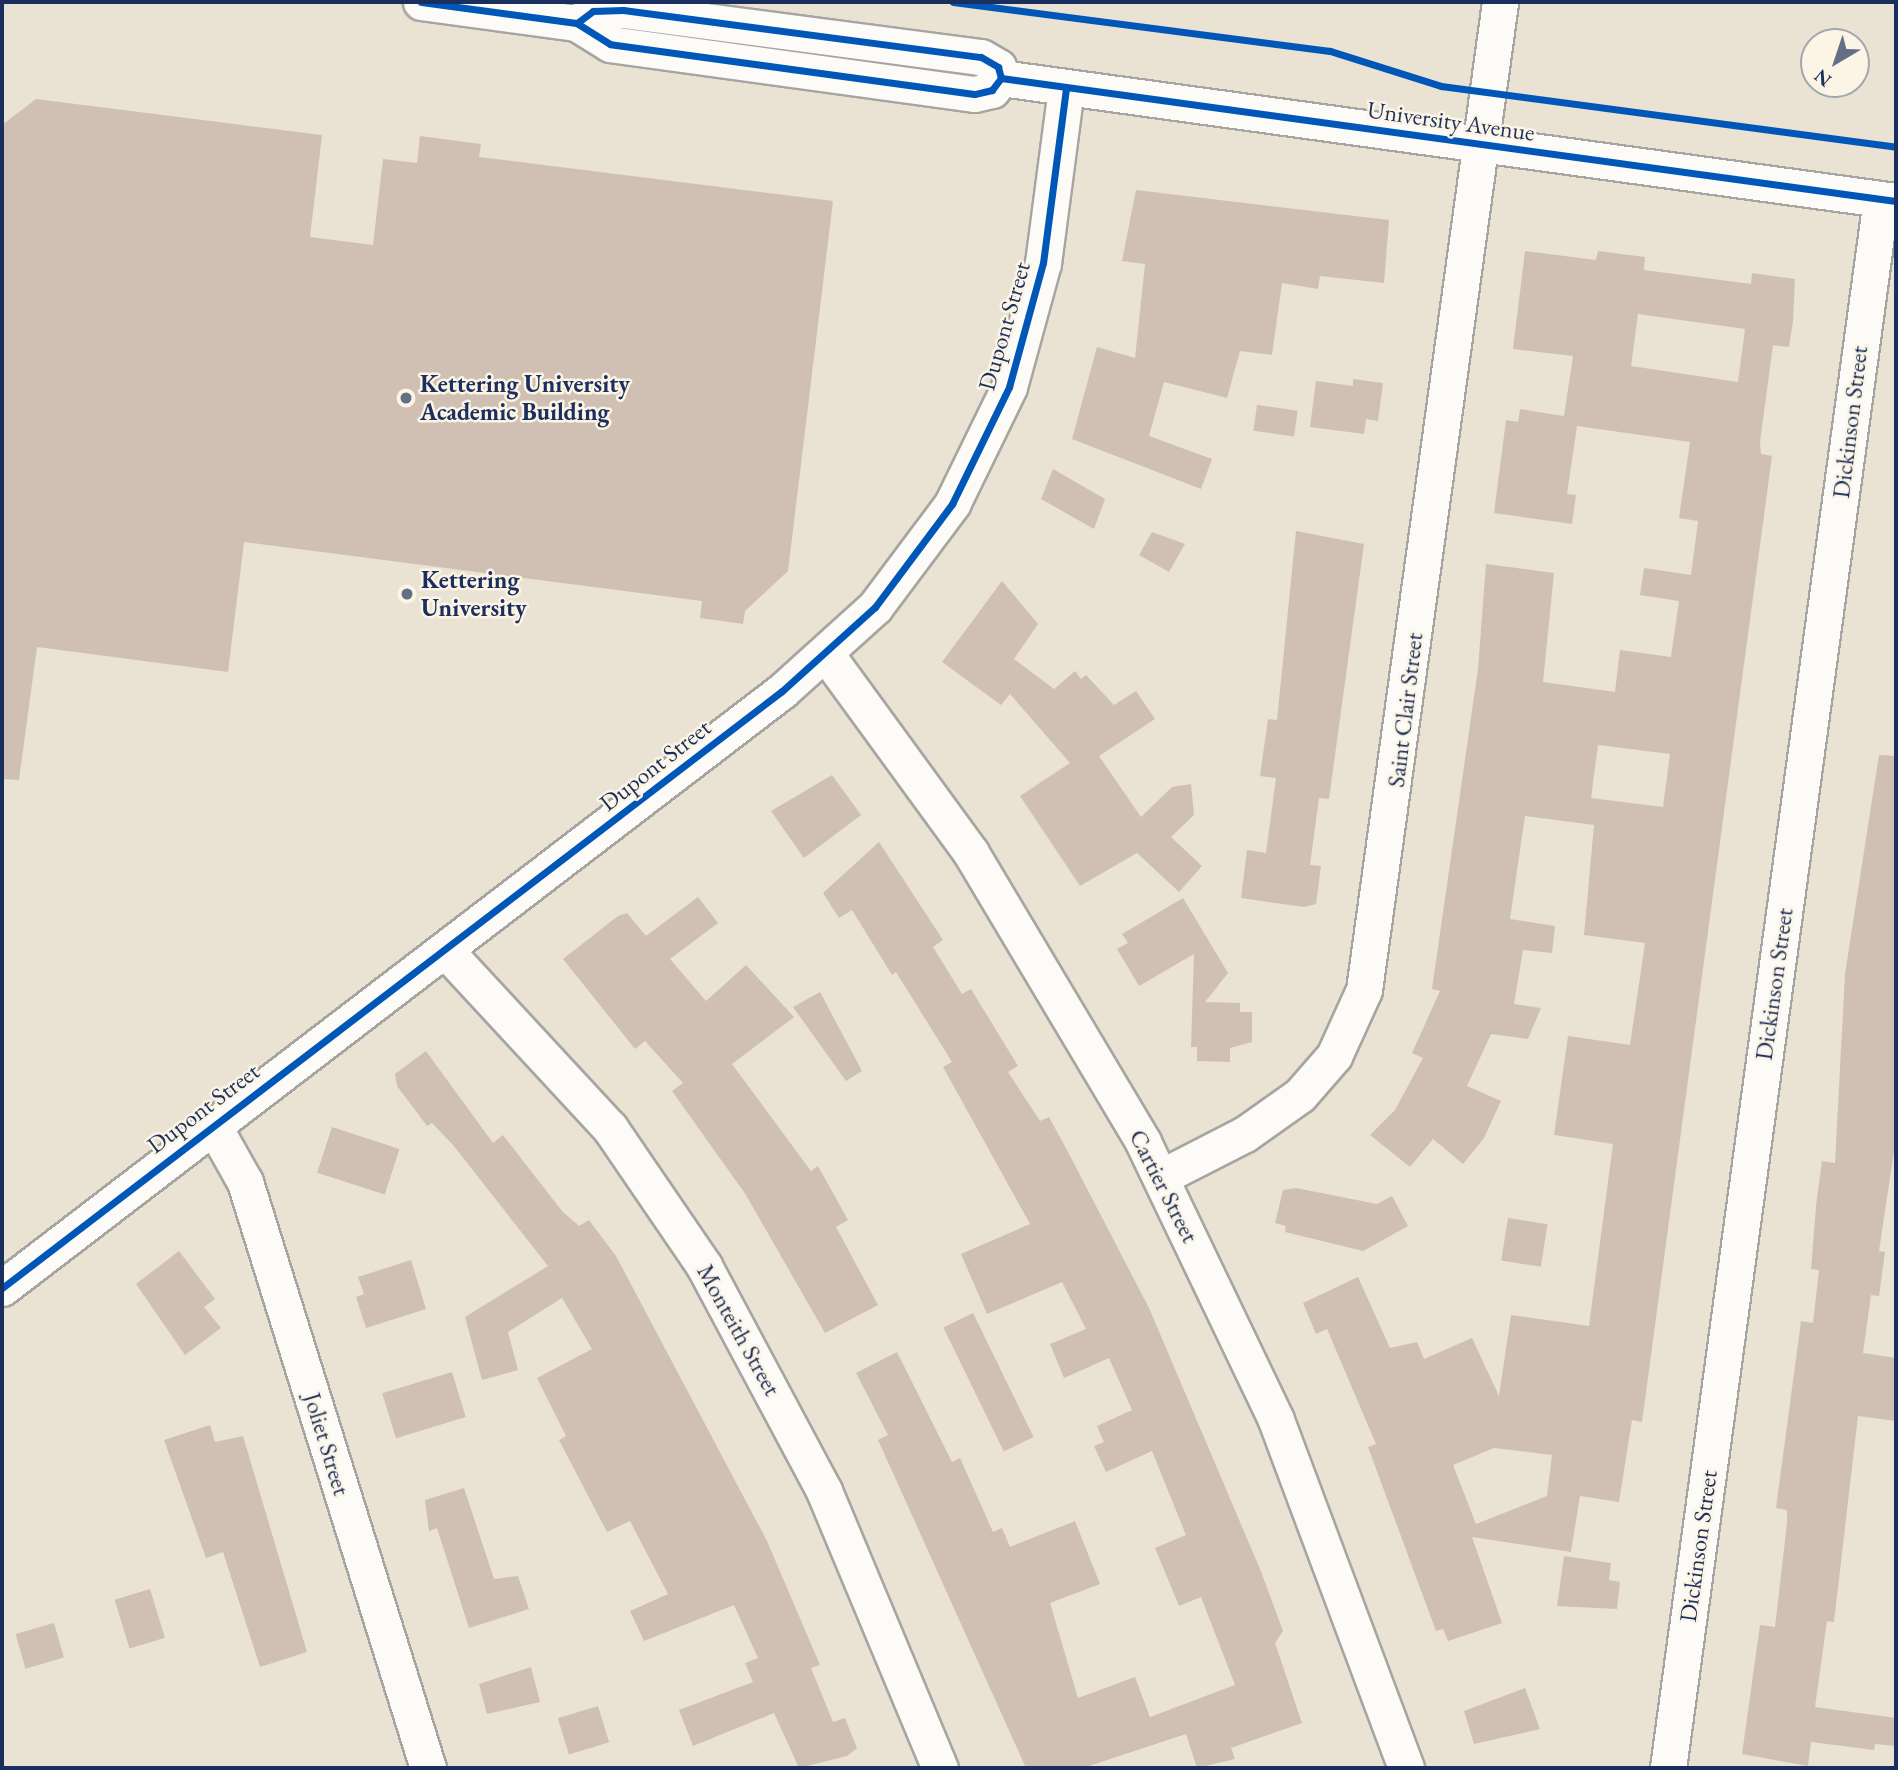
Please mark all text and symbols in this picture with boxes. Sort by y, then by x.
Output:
north arrow [1800,28,1870,98]
text: N [1809,64,1837,93]
street label: University Avenue [1365,95,1537,147]
street label: Dupont Street [972,258,1036,394]
street label: Dickinson Street [1826,344,1874,500]
place label: Kettering University Academic Building [420,370,630,426]
marker: Kettering University Academic Building [398,390,414,406]
place label: Kettering University [421,566,527,622]
marker: Kettering University [399,586,415,602]
street label: Saint Clair Street [1381,631,1429,789]
street label: Dupont Street [594,713,716,817]
street label: Dickinson Street [1749,906,1799,1062]
street label: Dupont Street [141,1057,265,1159]
street label: Cartier Street [1123,1125,1205,1247]
street label: Monteith Street [691,1259,787,1401]
street label: Joliet Street [298,1389,356,1499]
street label: Dickinson Street [1673,1468,1723,1624]

